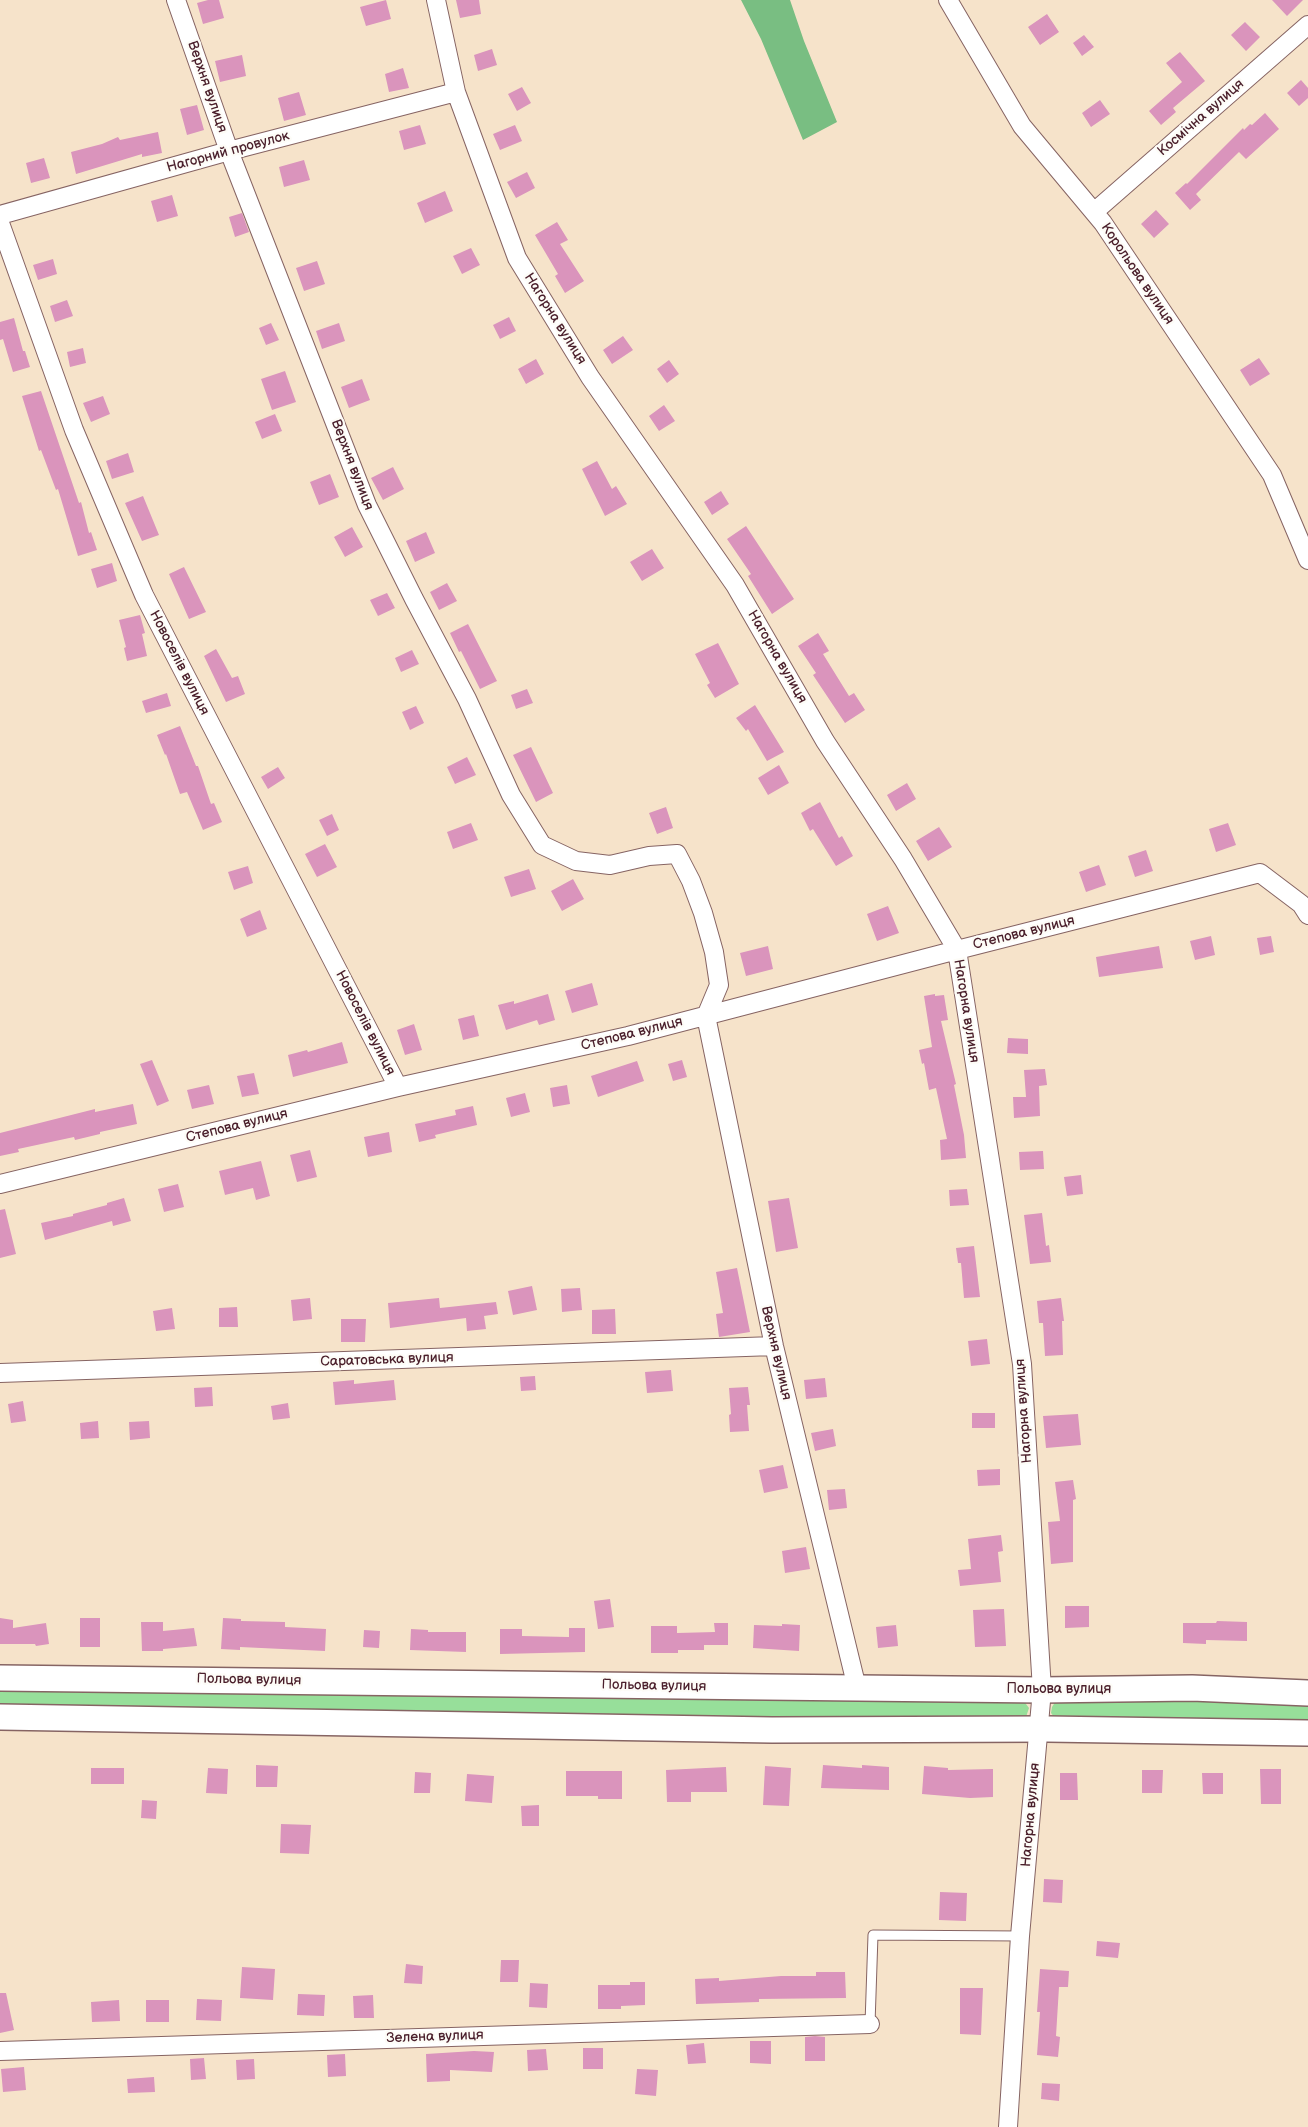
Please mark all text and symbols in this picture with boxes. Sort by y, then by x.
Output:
street label: Верхня вулиця [183,39,231,135]
street label: Космічна вулиця [1154,76,1248,160]
street label: Нагорний провулок [165,128,291,176]
street label: Корольова вулиця [1097,220,1177,328]
street label: Нагорна вулиця [520,270,590,368]
street label: Верхня вулиця [327,417,377,513]
street label: Новоселів вулиця [145,608,213,718]
street label: Нагорна вулиця [744,608,810,706]
street label: Степова вулиця [971,912,1077,954]
street label: Нагорна вулиця [950,958,982,1064]
street label: Новоселів вулиця [331,968,399,1078]
street label: Степова вулиця [579,1013,685,1055]
street label: Степова вулиця [184,1105,290,1147]
street label: Верхня вулиця [757,1304,795,1402]
street label: Саратовська вулиця [320,1349,454,1371]
street label: Нагорна вулиця [1012,1358,1036,1464]
street label: Польова вулиця [196,1671,302,1689]
street label: Польова вулиця [601,1677,707,1695]
street label: Польова вулиця [1007,1681,1111,1697]
street label: Нагорна вулиця [1018,1762,1044,1868]
street label: Зелена вулиця [386,2027,484,2047]

